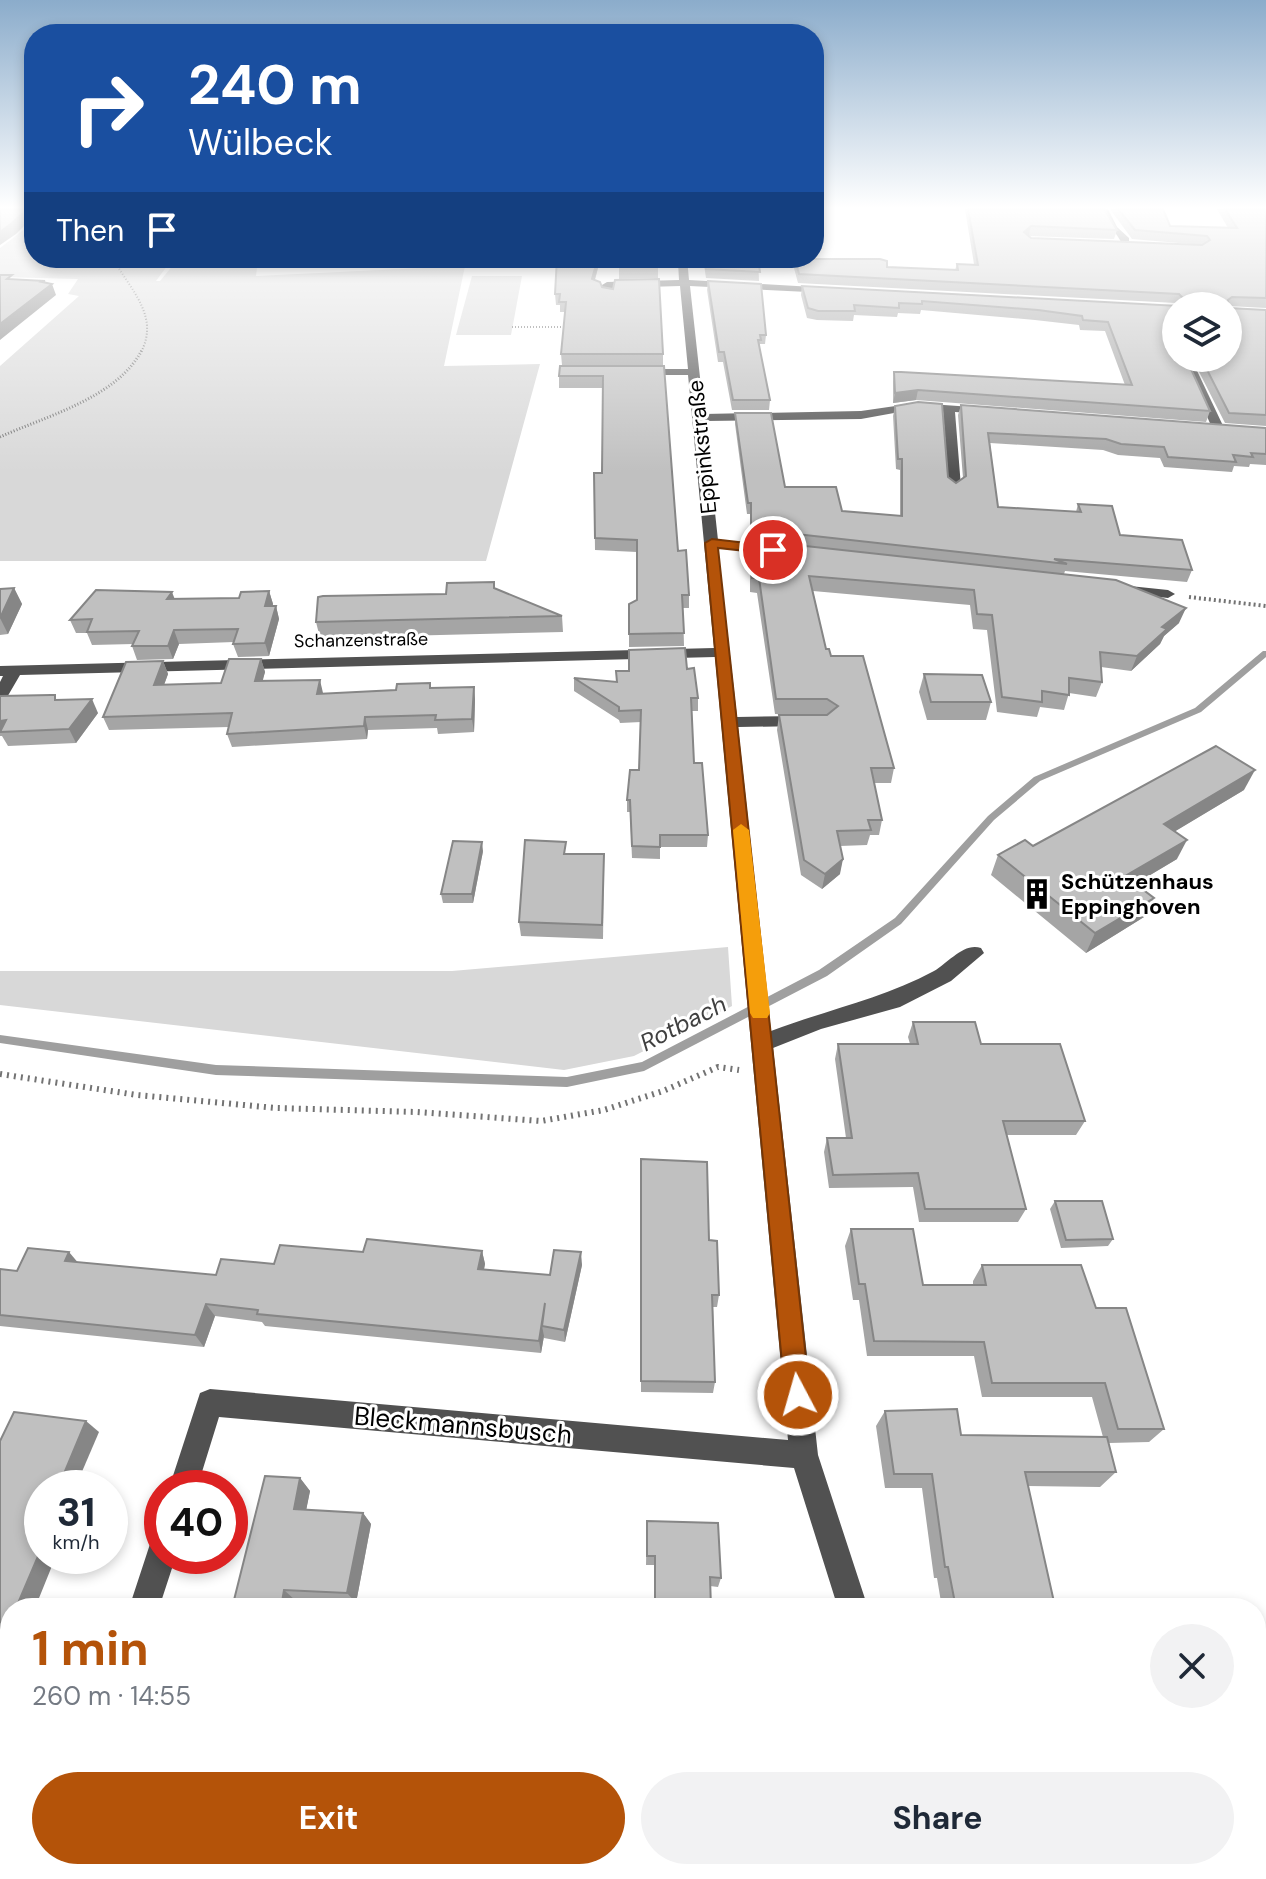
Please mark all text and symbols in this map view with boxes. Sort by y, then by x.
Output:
text: 240 m [188,48,362,121]
icon: right [56,56,160,160]
text: Wülbeck [188,119,333,166]
icon: arrive [140,208,184,252]
text: Then [56,211,124,250]
map controls [1162,292,1242,372]
button: layers [1162,292,1242,372]
street label: Eppinkstraße [681,379,723,515]
pin [739,516,807,584]
icon: arrive [751,528,795,572]
street label: Schanzenstraße [294,627,428,653]
place label: Schützenhaus Eppinghoven [1061,867,1214,921]
building icon: Schützenhaus Eppinghoven [1020,877,1054,911]
water label: Rotbach [635,988,731,1058]
position arrow [756,1353,840,1437]
street label: Bleckmannsbusch [353,1399,573,1451]
speed limit sign: 40 [144,1470,248,1574]
text: 31 [57,1486,95,1538]
text: km/h [52,1529,100,1555]
text: 1 min [32,1617,149,1680]
button: close [1150,1624,1234,1708]
text: 260 m · 14:55 [32,1679,191,1713]
button: Exit [32,1772,625,1864]
button: Share [641,1772,1234,1864]

